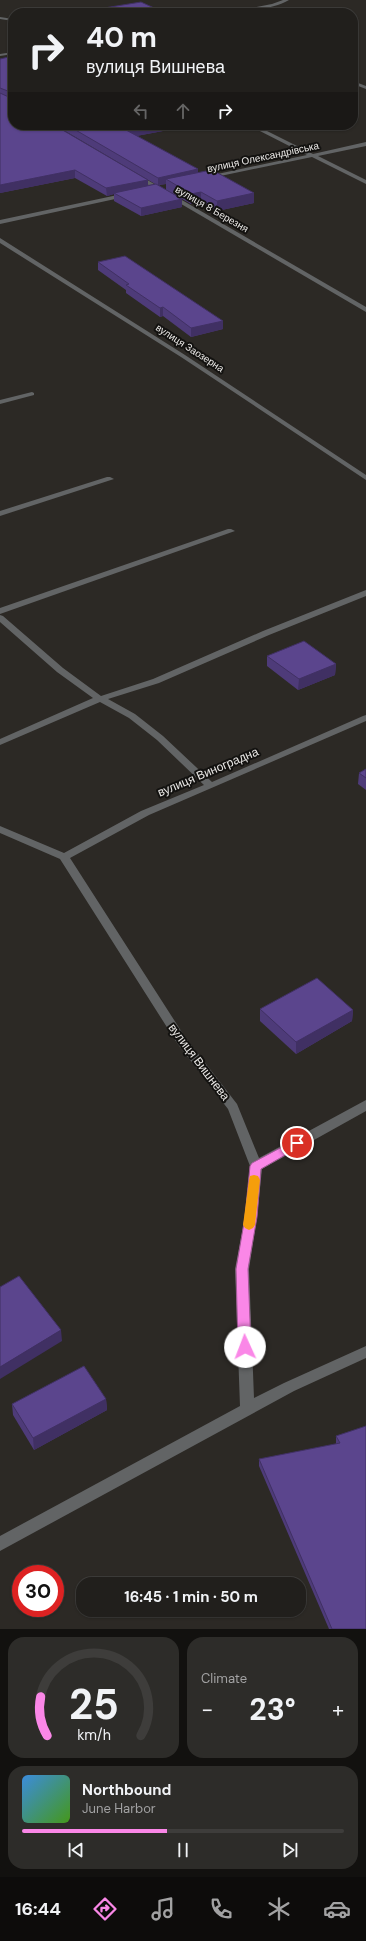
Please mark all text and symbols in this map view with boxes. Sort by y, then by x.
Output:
text: 40 m [86,19,157,56]
icon: right [20,24,72,76]
text: вулиця Вишнева [86,55,225,79]
icon: left [130,100,152,122]
icon: ahead [172,100,194,122]
icon: right [214,100,236,122]
street label: вулиця Олександрівська [206,139,320,175]
street label: вулиця 8 Березня [173,183,251,235]
street label: вулиця Заозерна [153,321,227,375]
street label: вулиця Виноградна [155,743,261,800]
street label: вулиця Вишнева [165,1020,233,1104]
pin [280,1126,314,1160]
icon: arrive [286,1132,308,1154]
position arrow [224,1326,266,1368]
speed limit sign: 30 [12,1565,64,1617]
text: 16:45 · 1 min · 50 m [124,1587,258,1607]
text: Climate [201,1670,247,1687]
text: 25 [69,1677,118,1731]
text: 23° [249,1690,296,1729]
text: − [201,1695,213,1724]
text: + [332,1695,344,1724]
text: km/h [77,1725,110,1743]
text: Northbound [82,1780,171,1800]
text: June Harbor [82,1800,156,1817]
icon: previous [65,1839,87,1861]
icon: pause [172,1839,194,1861]
icon: next [279,1839,301,1861]
icon: directions [91,1895,119,1923]
icon: music [149,1895,177,1923]
icon: phone [207,1895,235,1923]
icon: climate [265,1895,293,1923]
icon: car [323,1895,351,1923]
text: 16:44 [15,1897,61,1921]

